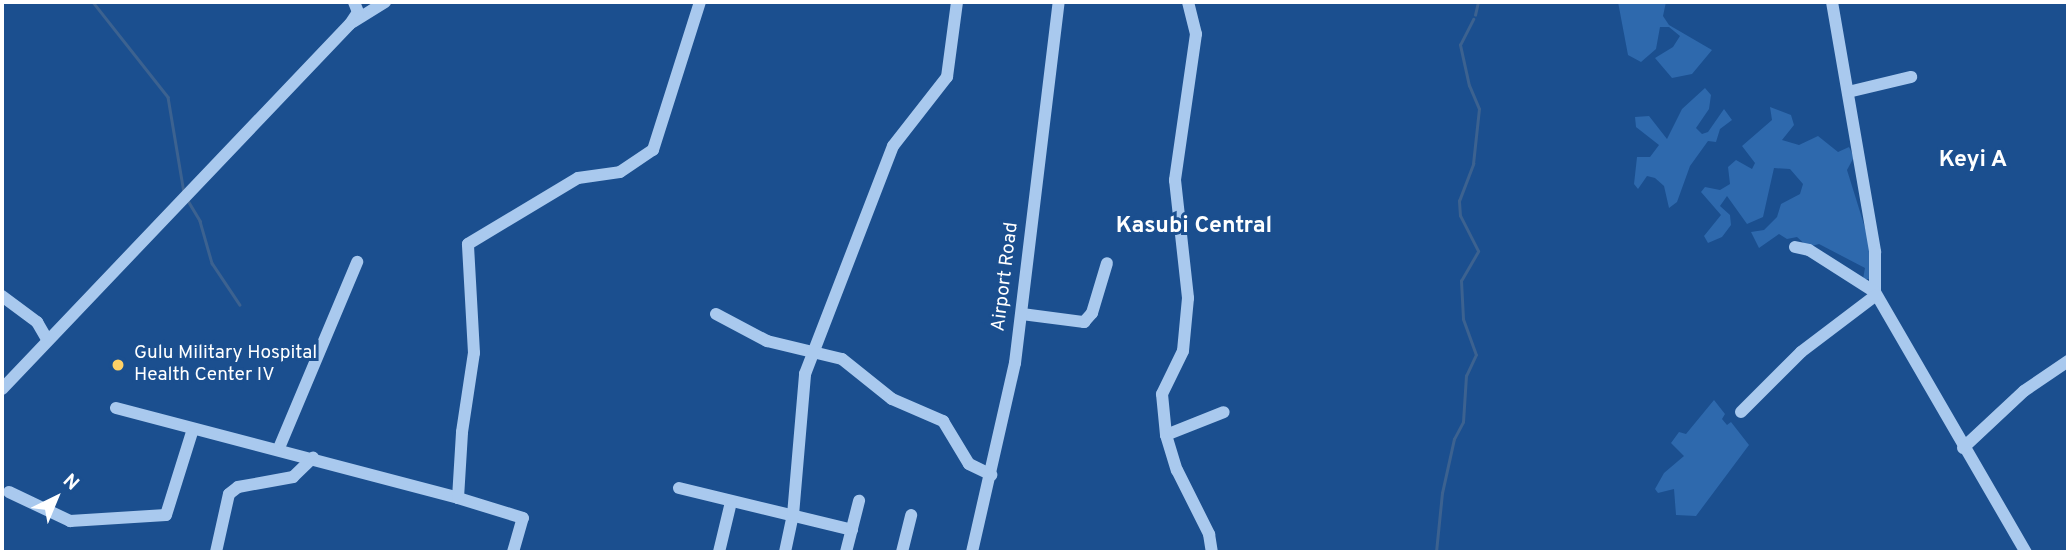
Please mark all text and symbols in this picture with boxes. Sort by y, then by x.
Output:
district label: Keyi A [1938,147,2008,175]
district label: Kasubi Central [1116,213,1272,241]
street label: Airport Road [988,221,1024,333]
place label: Gulu Military Hospital Health Center IV [134,343,317,387]
marker: Gulu Military Hospital Health Center IV [108,355,128,375]
north arrow [21,463,91,533]
text: N [57,469,83,496]

